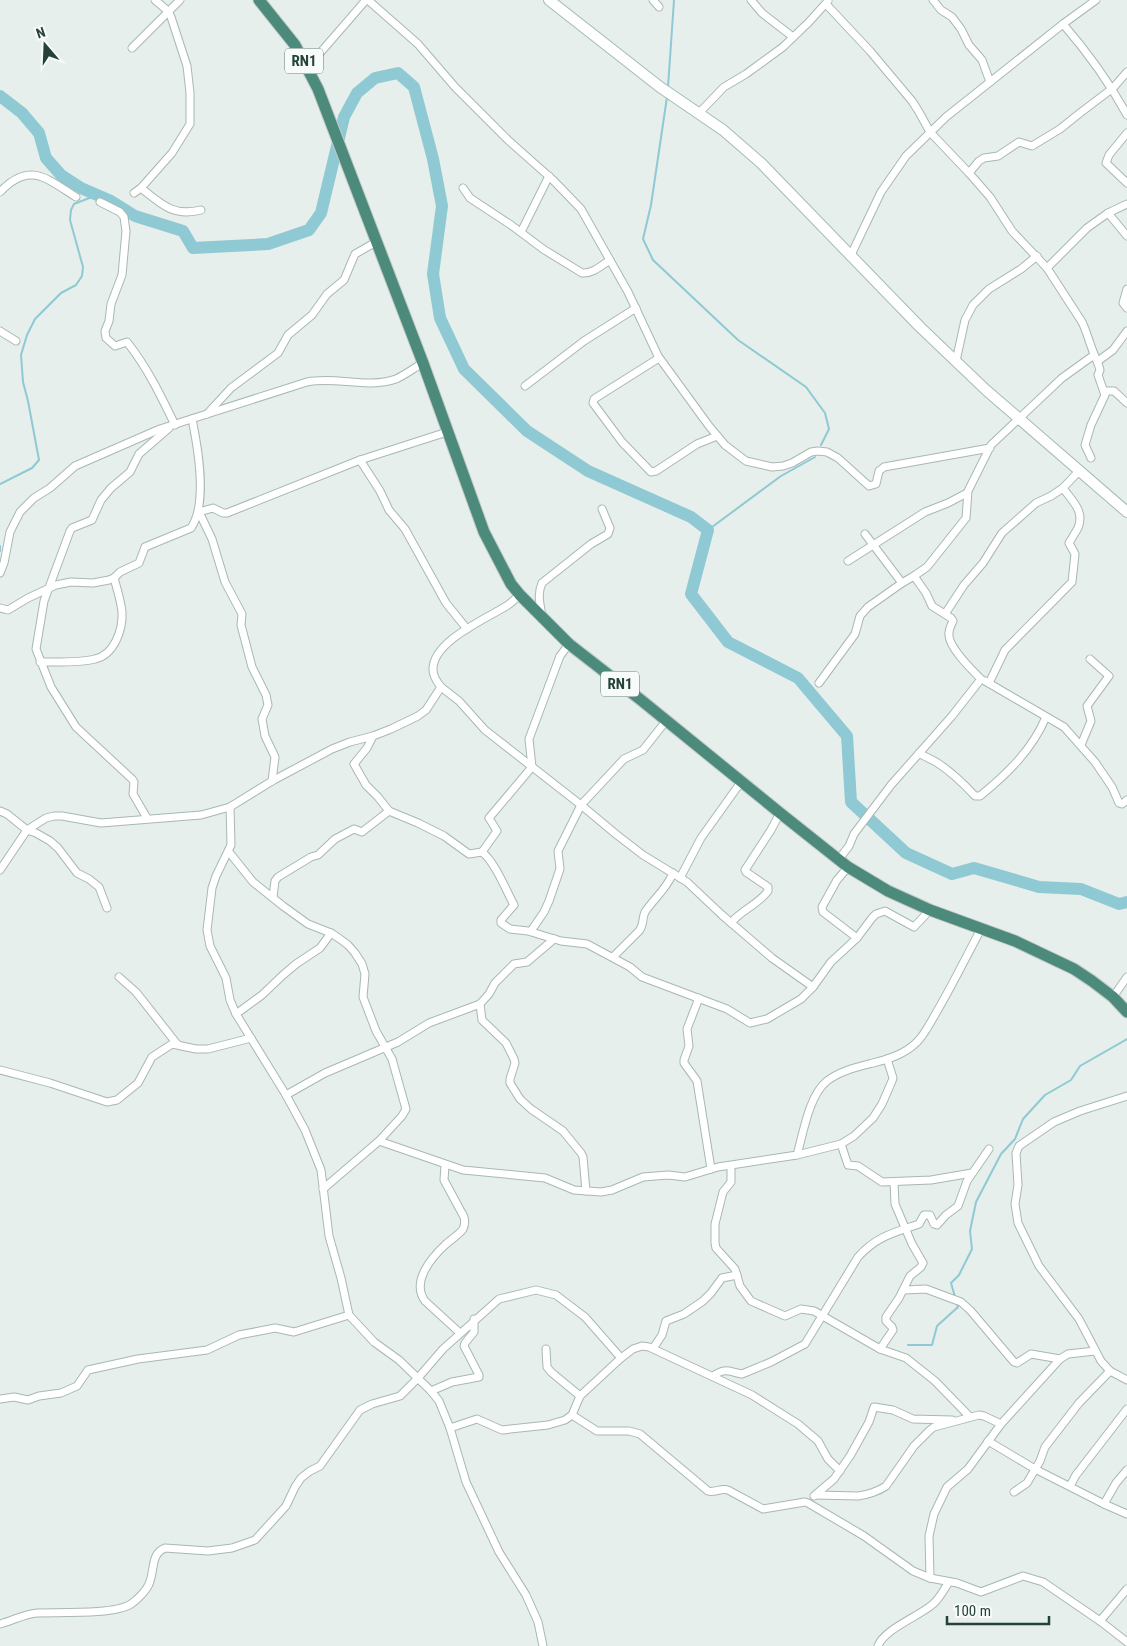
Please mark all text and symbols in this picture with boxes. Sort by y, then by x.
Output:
north arrow [20,20,70,70]
text: N [34,24,47,42]
road number: RN1 [285,48,323,74]
road number: RN1 [601,672,639,696]
scale bar [947,1594,1050,1626]
text: 100 m [954,1602,991,1620]

